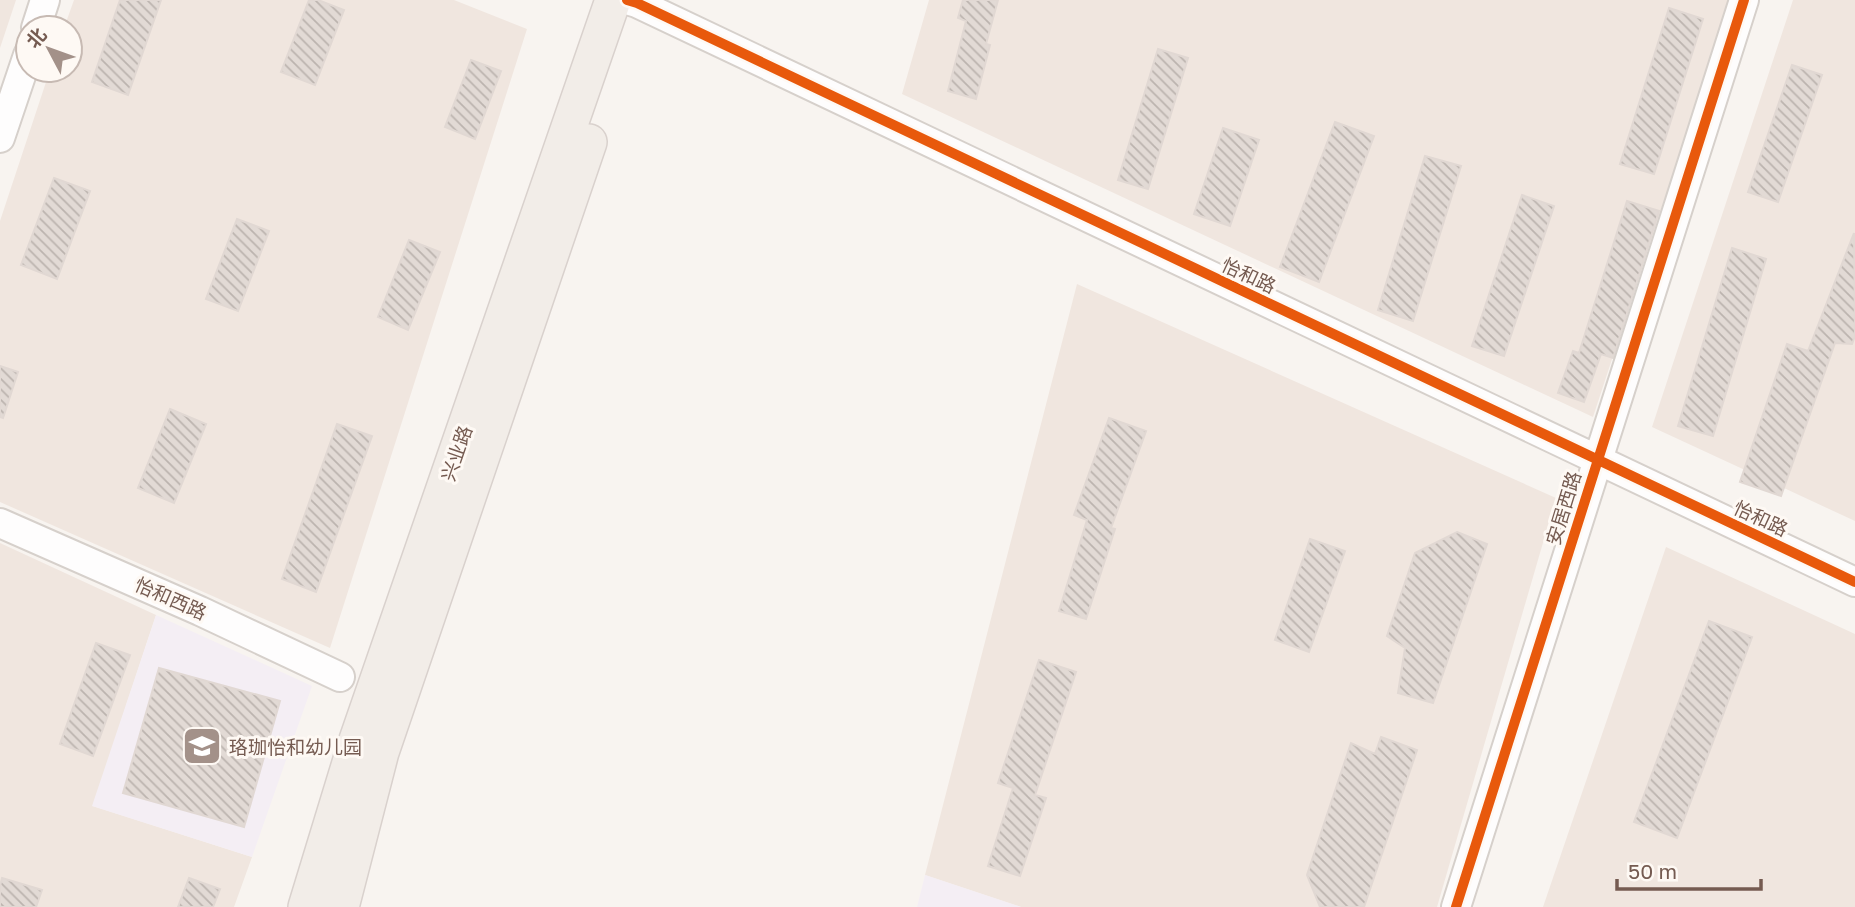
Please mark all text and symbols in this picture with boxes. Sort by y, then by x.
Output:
north arrow [14,14,84,84]
text: 北 [21,23,51,52]
street label: 怡和路 [1218,253,1280,297]
street label: 兴业路 [436,422,476,484]
street label: 安居西路 [1541,468,1585,548]
street label: 怡和路 [1730,496,1792,540]
street label: 怡和西路 [132,572,210,624]
school or university icon: 珞珈怡和幼儿园 [181,725,223,767]
place label: 珞珈怡和幼儿园 [229,735,362,758]
scale bar [1617,848,1760,892]
text: 50 m [1628,858,1677,884]

